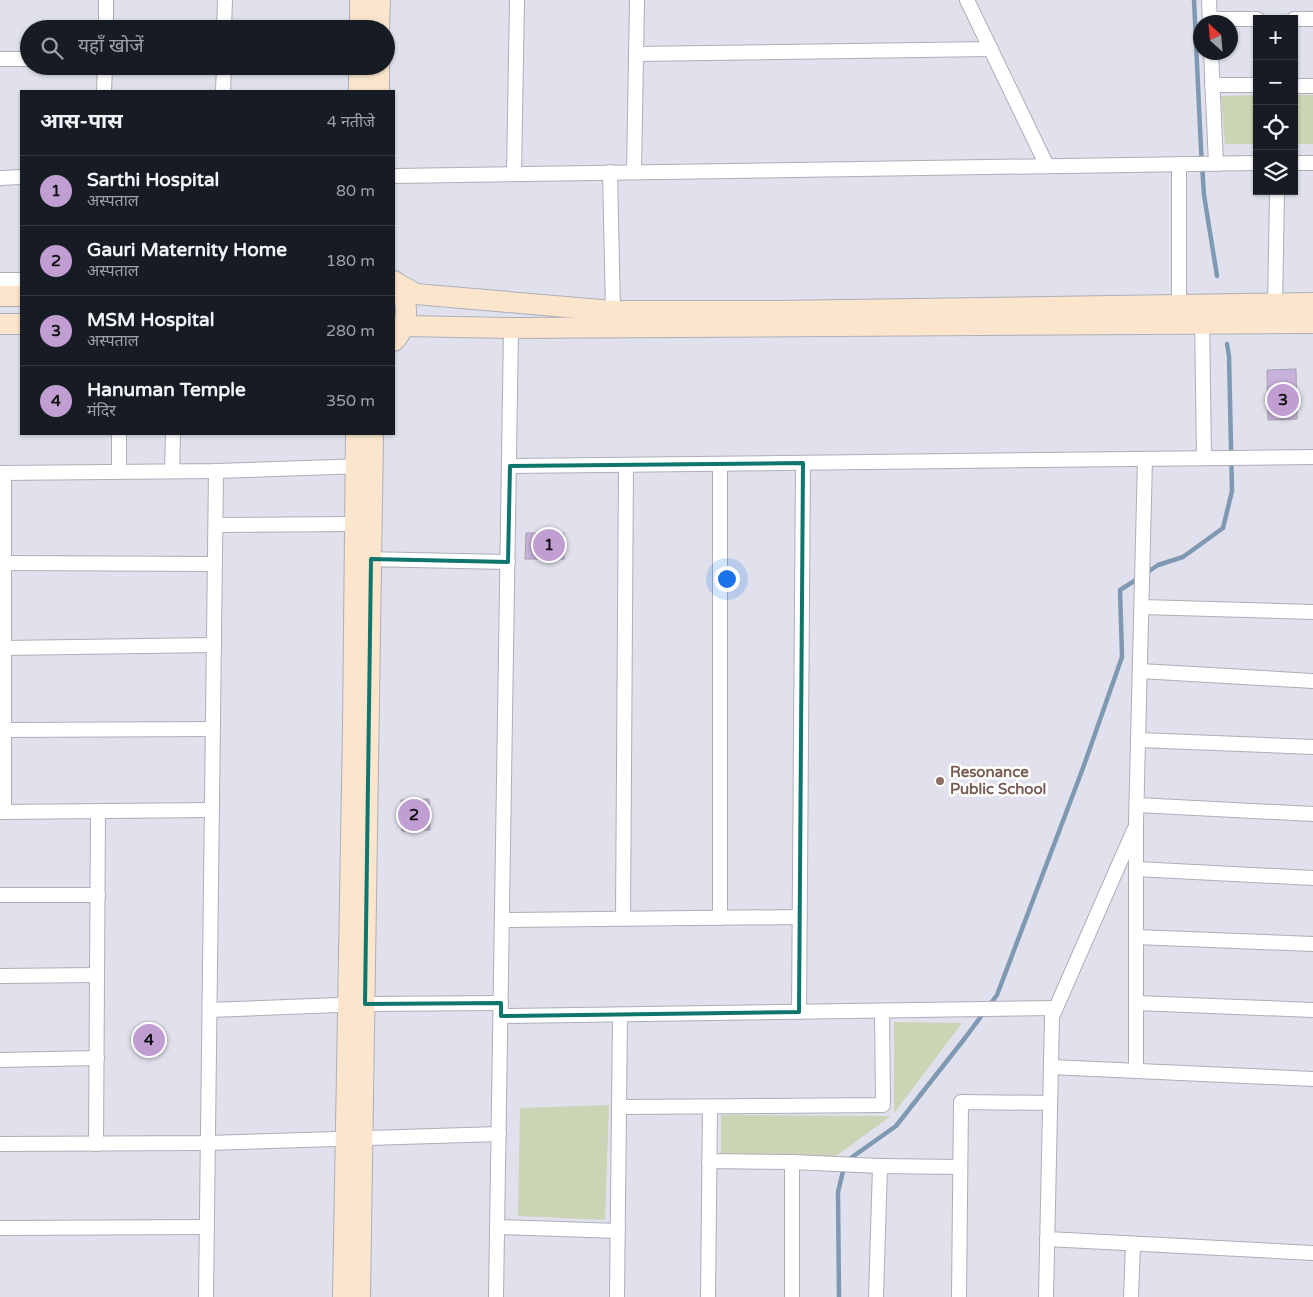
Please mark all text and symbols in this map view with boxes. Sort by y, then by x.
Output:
north arrow [1193,15,1238,60]
map controls [1253,15,1298,195]
button: + [1253,15,1298,60]
search box [20,20,395,75]
icon: search [38,34,66,62]
text: यहाँ खोजें [78,35,144,57]
button: − [1253,60,1298,105]
button: locate [1253,105,1298,150]
text: आस-पास [40,109,123,134]
text: 4 नतीजे [327,112,375,132]
button: layers [1253,150,1298,195]
text: Sarthi Hospital [87,169,219,191]
text: 1 [51,181,61,201]
text: 80 m [336,181,375,201]
text: अस्पताल [87,191,139,211]
text: Gauri Maternity Home [87,239,287,261]
text: 2 [51,251,61,271]
text: 180 m [326,251,375,271]
text: अस्पताल [87,261,139,281]
text: MSM Hospital [87,309,215,331]
text: 3 [51,321,61,341]
text: 280 m [326,321,375,341]
text: अस्पताल [87,331,139,351]
text: Hanuman Temple [87,379,246,401]
pin: 3 [1267,381,1299,419]
text: 4 [51,391,61,411]
text: 350 m [326,391,375,411]
text: मंदिर [87,401,116,421]
pin: 1 [533,526,565,564]
your location [714,566,740,592]
place label: Resonance Public School [950,763,1046,798]
marker: Resonance Public School [934,775,946,787]
pin: 2 [398,796,430,834]
pin: 4 [133,1021,165,1059]

